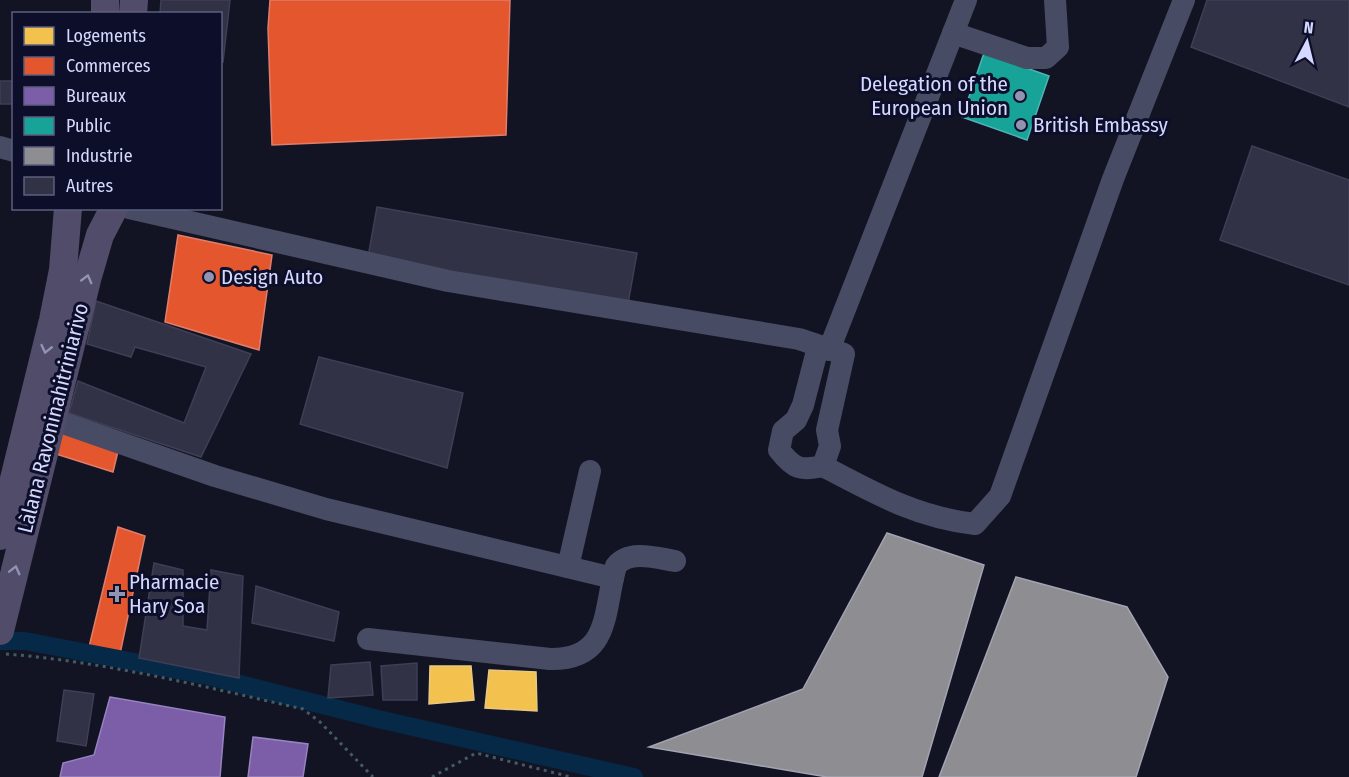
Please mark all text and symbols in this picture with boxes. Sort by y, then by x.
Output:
legend [12,12,222,210]
north arrow [1277,12,1337,72]
text: N [1303,18,1315,38]
text: Logements [66,25,146,47]
text: Commerces [66,55,151,77]
place label: Delegation of the European Union [860,71,1008,121]
text: Bureaux [66,85,126,107]
marker: Delegation of the European Union [1013,89,1027,103]
place label: British Embassy [1033,112,1169,138]
text: Public [66,115,111,137]
marker: British Embassy [1014,118,1028,132]
text: Industrie [66,145,133,167]
text: Autres [66,175,113,197]
place label: Design Auto [221,264,323,290]
marker: Design Auto [202,270,216,284]
one-way arrow [80,274,92,285]
street label: Làlana Ravoninahitriniarivo [12,300,94,536]
one-way arrow [41,344,54,354]
one-way arrow [8,565,21,575]
place label: Pharmacie Hary Soa [129,569,219,619]
marker: Pharmacie Hary Soa [110,587,124,601]

